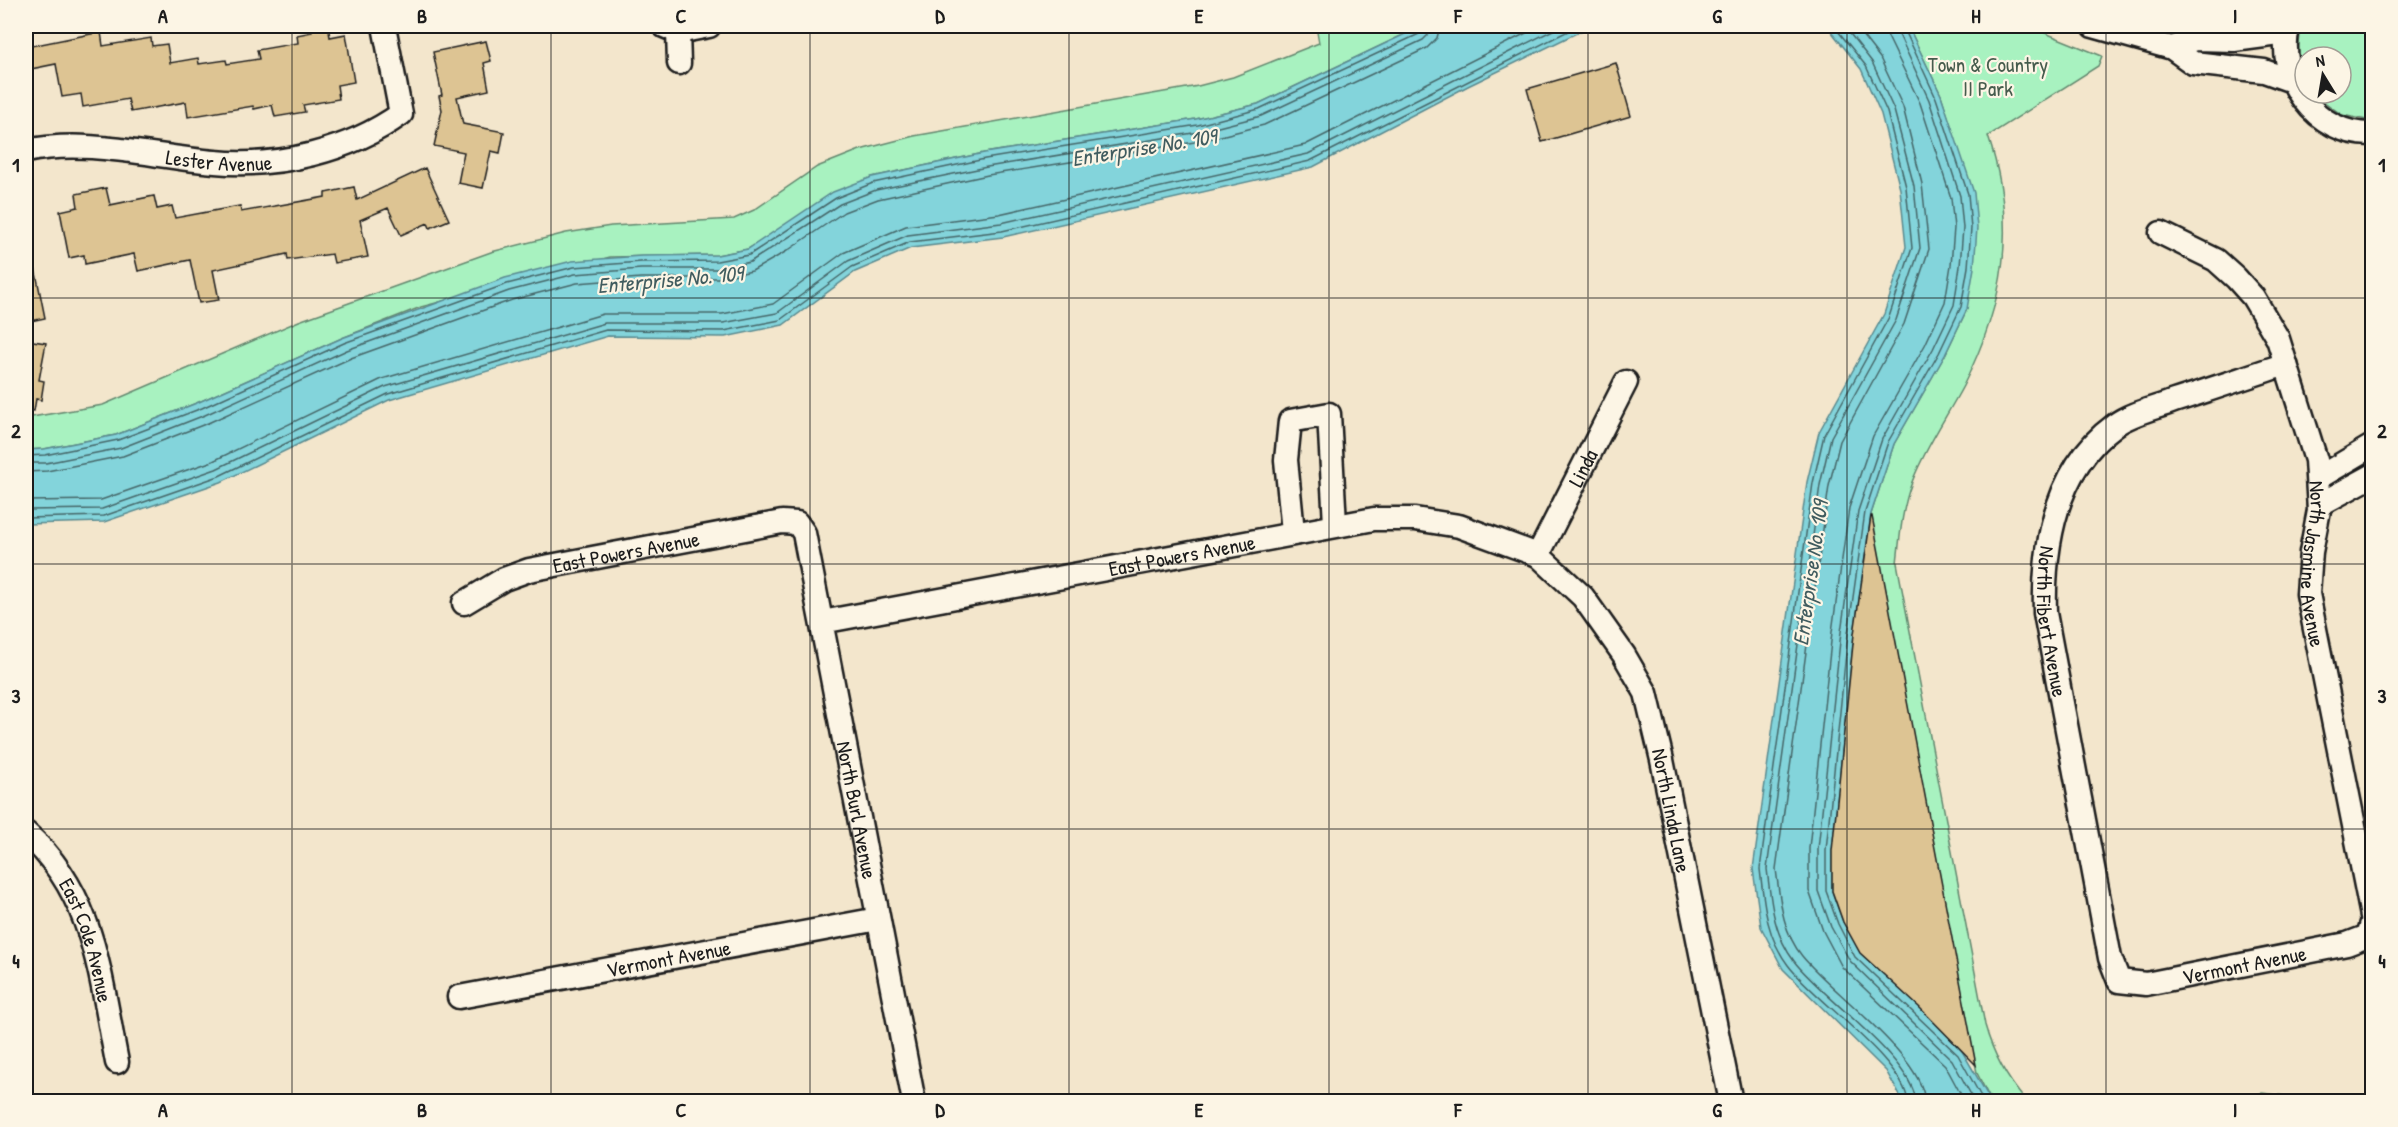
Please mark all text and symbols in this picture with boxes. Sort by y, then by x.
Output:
text: A [158,2,168,29]
text: B [417,2,427,29]
text: C [676,2,687,29]
text: D [935,2,945,29]
text: E [1195,2,1204,29]
text: F [1453,2,1463,29]
text: G [1712,2,1722,29]
text: H [1971,2,1981,29]
text: I [2233,2,2237,29]
north arrow [2293,45,2353,105]
text: N [2314,49,2327,72]
park label: Town & Country II Park [1928,50,2048,103]
water label: Enterprise No. 109 [1070,120,1221,173]
street label: Lester Avenue [164,142,273,178]
text: 1 [12,151,20,178]
text: 1 [2378,151,2386,178]
water label: Enterprise No. 109 [596,257,747,300]
text: 2 [11,417,21,444]
text: 2 [2377,417,2387,444]
street label: Linda [1561,444,1604,491]
street label: North Jasmine Avenue [2294,480,2334,649]
water label: Enterprise No. 109 [1785,496,1835,647]
street label: East Powers Avenue [550,523,702,580]
street label: East Powers Avenue [1106,527,1258,583]
street label: North Fibert Avenue [2030,545,2075,699]
text: 3 [12,682,21,709]
text: 3 [2378,682,2387,709]
street label: North Burl Avenue [830,739,885,881]
street label: North Linda Lane [1645,745,1699,875]
street label: East Cole Avenue [53,872,120,1005]
street label: Vermont Avenue [604,932,733,984]
street label: Vermont Avenue [2180,938,2309,991]
text: 4 [12,947,20,974]
text: 4 [2378,947,2386,974]
text: A [158,1096,168,1123]
text: B [417,1096,427,1123]
text: C [676,1096,687,1123]
text: D [935,1096,945,1123]
text: E [1195,1096,1204,1123]
text: F [1453,1096,1463,1123]
text: G [1712,1096,1722,1123]
text: H [1971,1096,1981,1123]
text: I [2233,1096,2237,1123]

